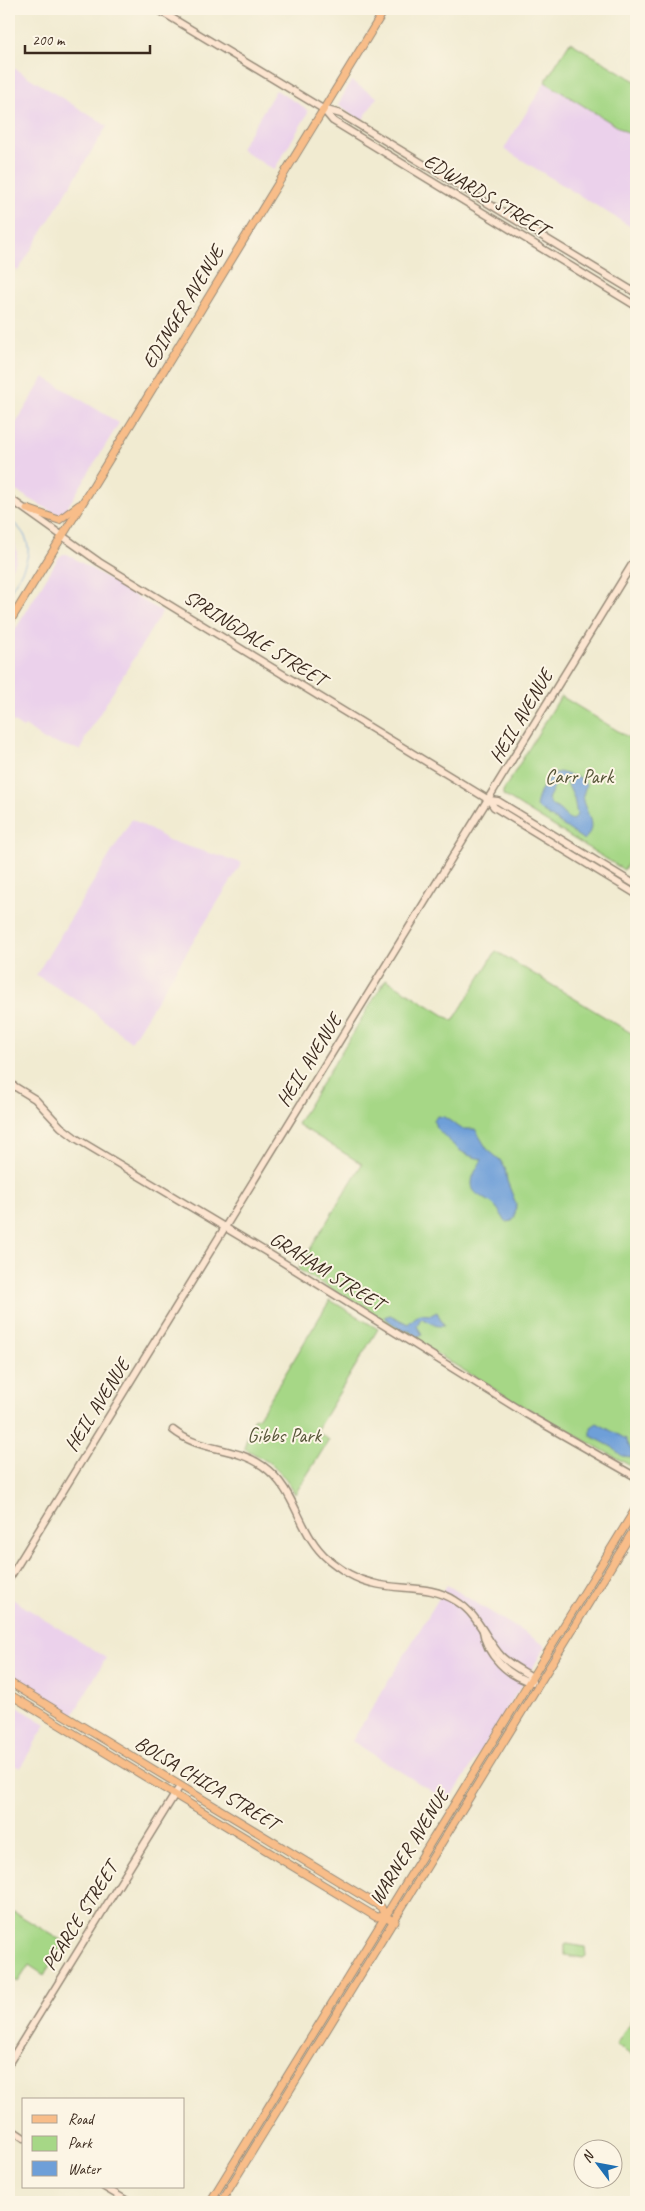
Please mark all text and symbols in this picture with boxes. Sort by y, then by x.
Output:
scale bar [25,22,150,54]
text: 200 m [32,31,66,50]
street label: EDWARDS STREET [419,148,557,244]
street label: EDINGER AVENUE [137,239,231,373]
street label: SPRINGDALE STREET [179,584,335,694]
street label: HEIL AVENUE [483,662,560,767]
park label: Carr Park [545,764,615,789]
street label: HEIL AVENUE [271,1006,349,1111]
street label: GRAHAM STREET [265,1226,393,1319]
street label: HEIL AVENUE [59,1351,137,1456]
park label: Gibbs Park [247,1423,322,1448]
street label: BOLSA CHICA STREET [131,1730,287,1838]
street label: WARNER AVENUE [363,1782,456,1910]
street label: PEARCE STREET [37,1854,125,1975]
legend [22,2098,185,2188]
text: Road [68,2110,95,2129]
text: Park [68,2134,93,2153]
north arrow [572,2138,622,2188]
text: N [578,2147,598,2166]
text: Water [68,2160,102,2179]

